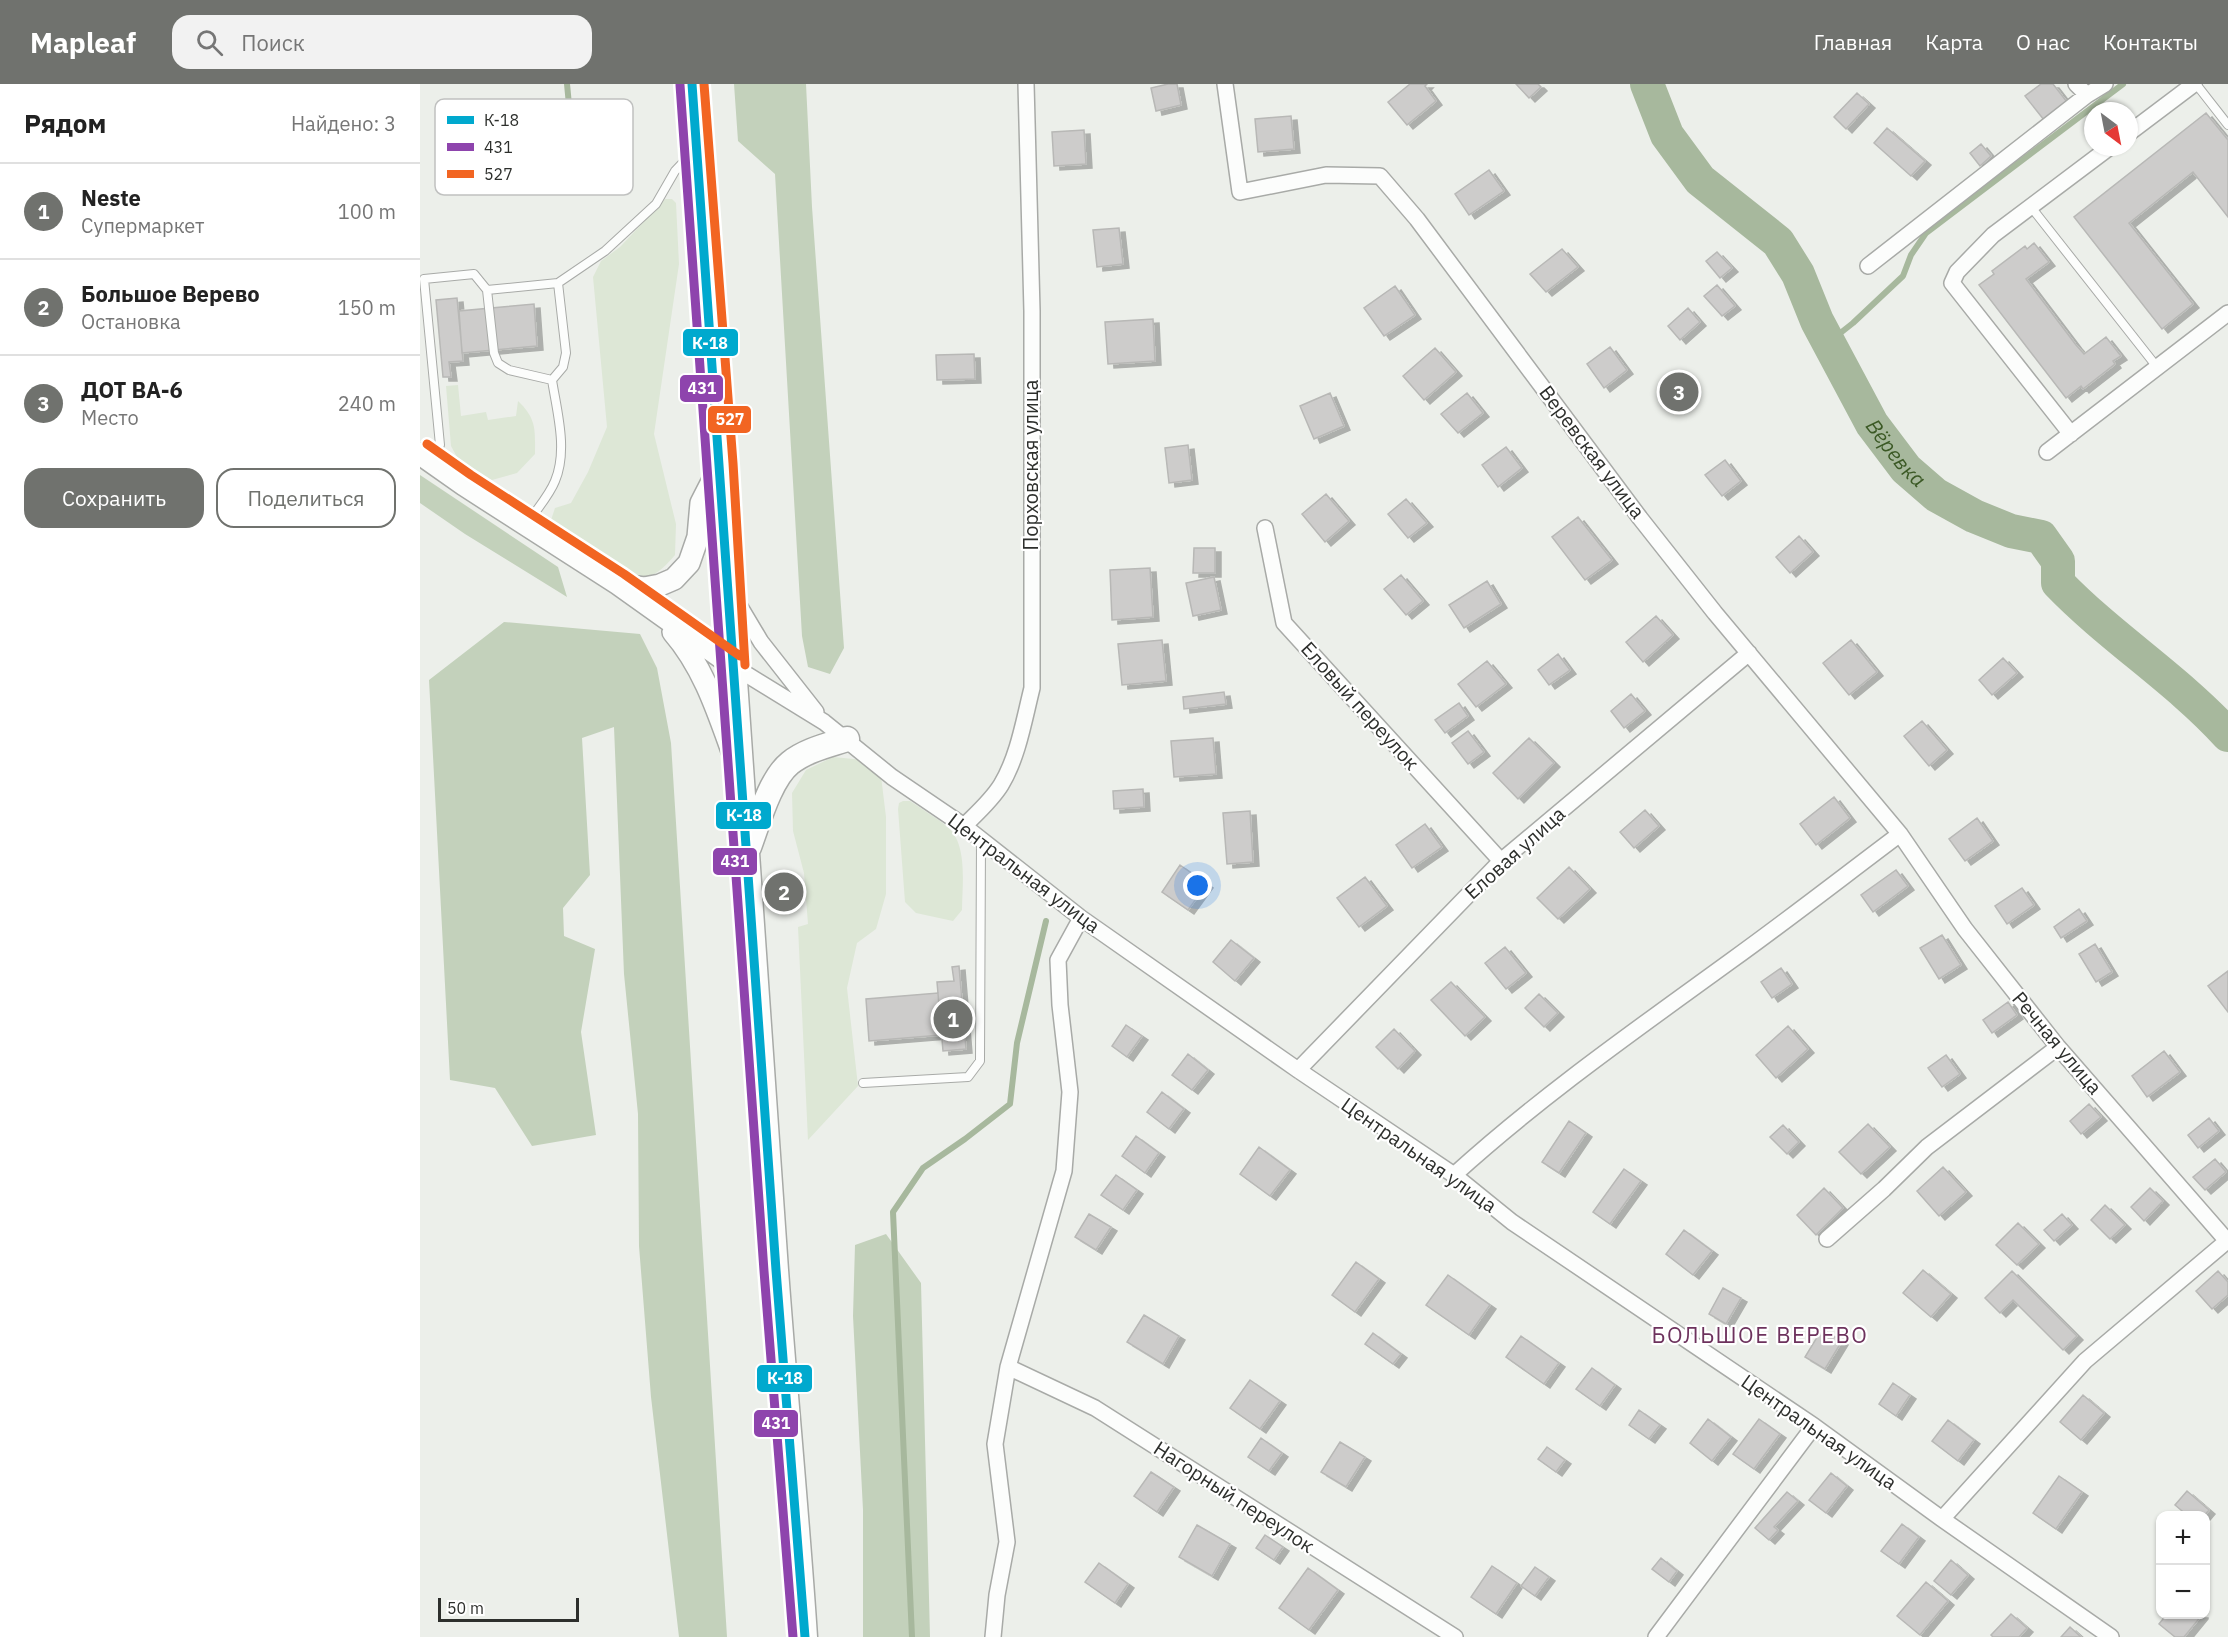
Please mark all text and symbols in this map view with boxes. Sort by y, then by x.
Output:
search box [172,15,592,69]
text: Mapleaf [30,24,136,61]
icon: search [193,26,226,59]
text: Поиск [241,28,305,57]
text: Главная [1814,28,1892,56]
text: Карта [1925,28,1983,56]
text: О нас [2016,28,2070,56]
text: Контакты [2103,28,2198,56]
legend [435,99,633,195]
north arrow [2084,102,2138,156]
text: Рядом [24,106,106,140]
text: Найдено: 3 [291,110,396,137]
text: К-18 [484,110,519,130]
text: 431 [484,137,513,157]
text: 527 [484,164,513,184]
text: Neste [81,183,141,212]
text: 1 [38,198,50,225]
text: 100 m [338,198,396,225]
text: Супермаркет [81,212,204,239]
text: Большое Верево [81,279,260,308]
text: 2 [38,294,50,321]
text: 150 m [338,294,396,321]
text: Остановка [81,308,181,335]
line badge: К-18 [682,328,739,357]
text: К-18 [692,333,728,353]
pin: 3 [1660,370,1698,414]
line badge: 431 [679,374,724,403]
text: ДОТ ВА-6 [81,375,183,404]
text: 431 [688,378,717,398]
street label: Порховская улица [1017,379,1044,551]
street label: Веревская улица [1533,380,1652,524]
text: 3 [38,390,50,417]
text: 240 m [338,390,396,417]
text: Место [81,404,139,431]
line badge: 527 [707,405,752,434]
text: 527 [716,409,744,429]
water label: Вёревка [1860,413,1932,493]
button: Сохранить [24,468,204,528]
button: Поделиться [216,468,396,528]
street label: Еловый переулок [1295,636,1425,776]
street label: Еловая улица [1459,800,1571,905]
line badge: К-18 [715,801,772,830]
text: К-18 [726,805,762,825]
street label: Центральная улица [943,806,1106,939]
line badge: 431 [712,847,758,876]
text: 431 [721,851,750,871]
pin: 2 [764,870,804,914]
your location [1183,871,1212,900]
street label: Речная улица [2006,985,2109,1100]
pin: 1 [934,996,972,1042]
street label: Центральная улица [1336,1091,1503,1219]
district label: БОЛЬШОЕ ВЕРЕВО [1652,1320,1868,1349]
line badge: К-18 [756,1364,813,1393]
text: К-18 [767,1368,803,1388]
street label: Центральная улица [1736,1368,1903,1496]
line badge: 431 [753,1409,799,1438]
text: 431 [762,1413,791,1433]
street label: Нагорный переулок [1149,1434,1320,1559]
map controls [2156,1511,2210,1619]
button: + [2156,1511,2210,1565]
button: − [2156,1565,2210,1619]
scale bar [438,1595,579,1622]
text: 50 m [447,1598,484,1618]

